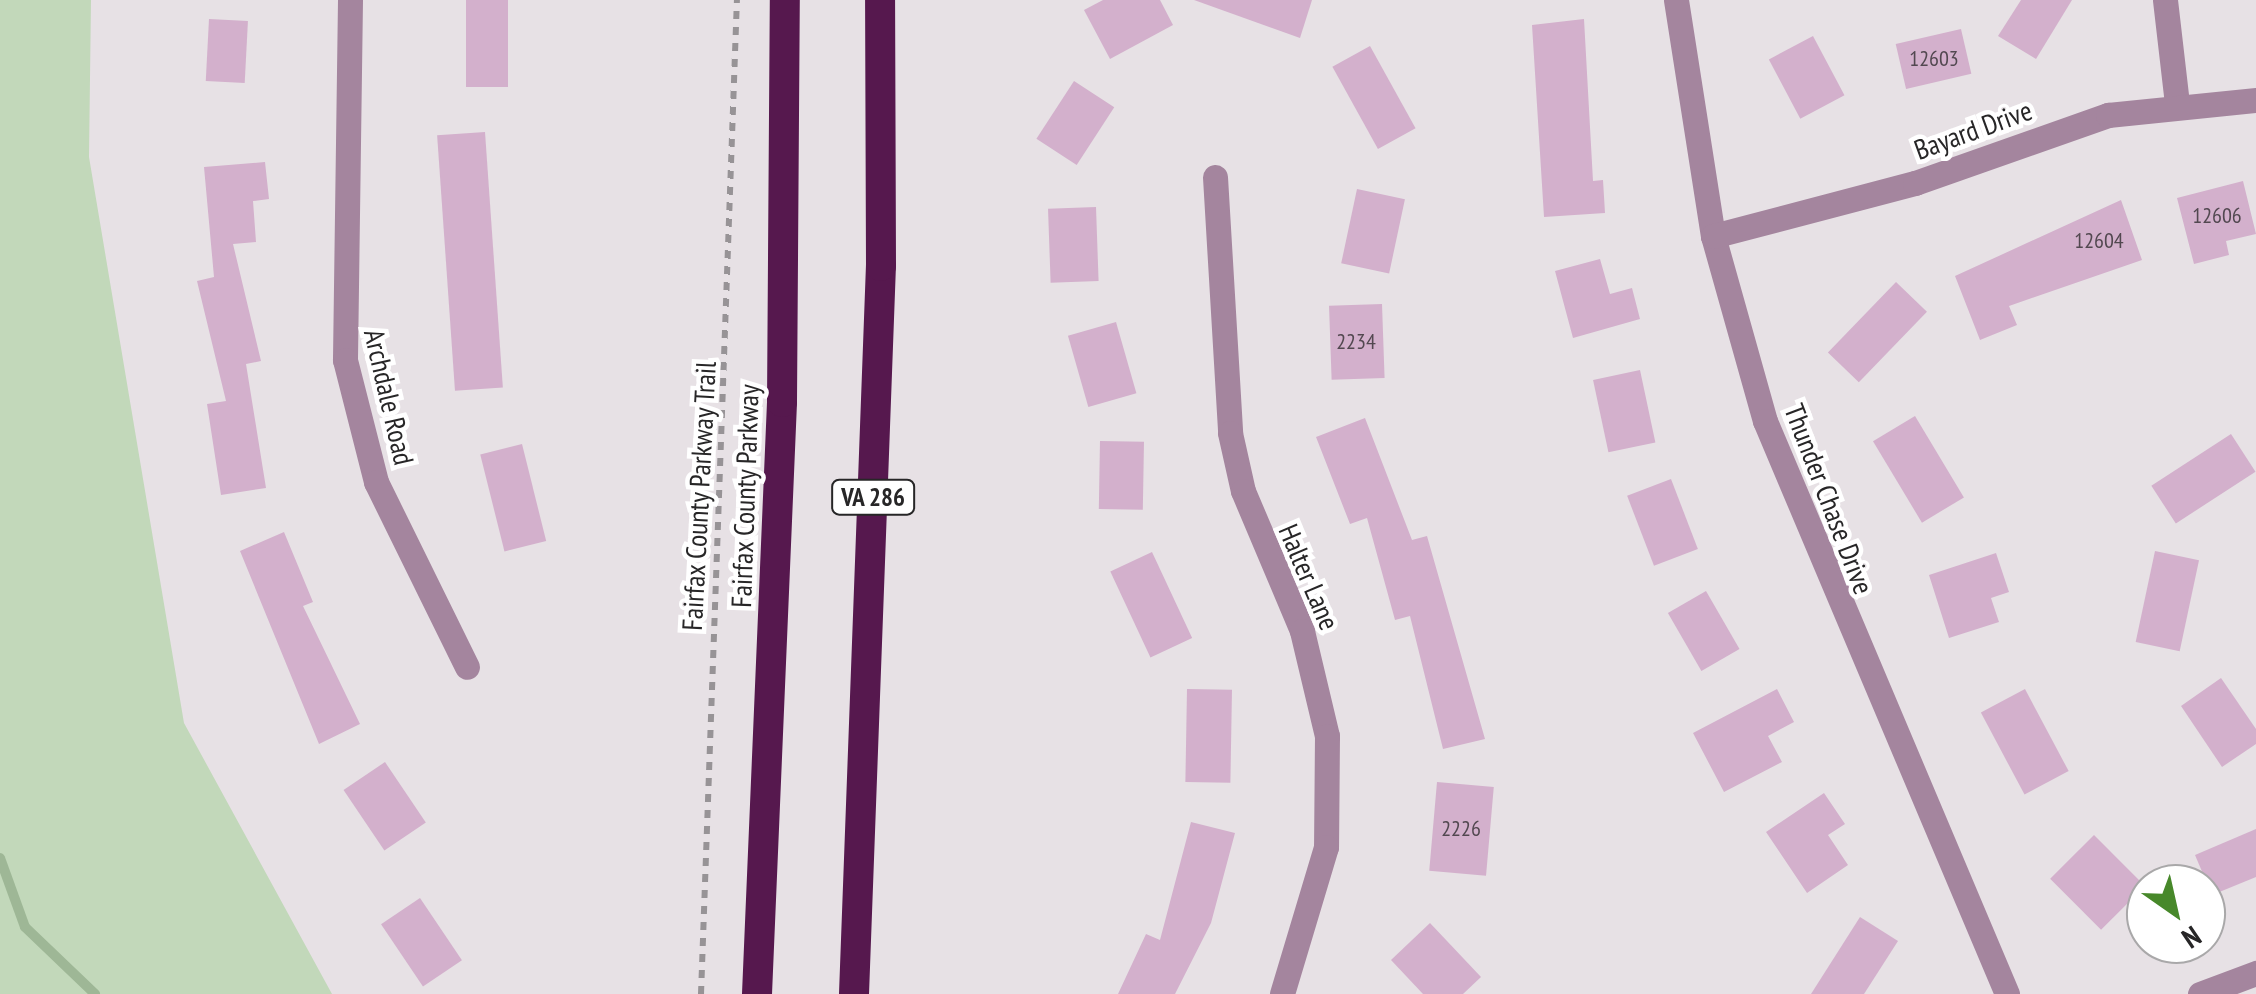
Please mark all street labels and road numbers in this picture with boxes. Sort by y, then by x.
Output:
street label: Bayard Drive [1910,93,2036,167]
street label: Archdale Road [357,326,421,468]
street label: Fairfax County Parkway Trail [675,359,723,633]
street label: Fairfax County Parkway [724,383,766,609]
street label: Thunder Chase Drive [1777,399,1881,599]
road number: VA 286 [830,477,916,517]
street label: Halter Lane [1272,519,1346,635]

